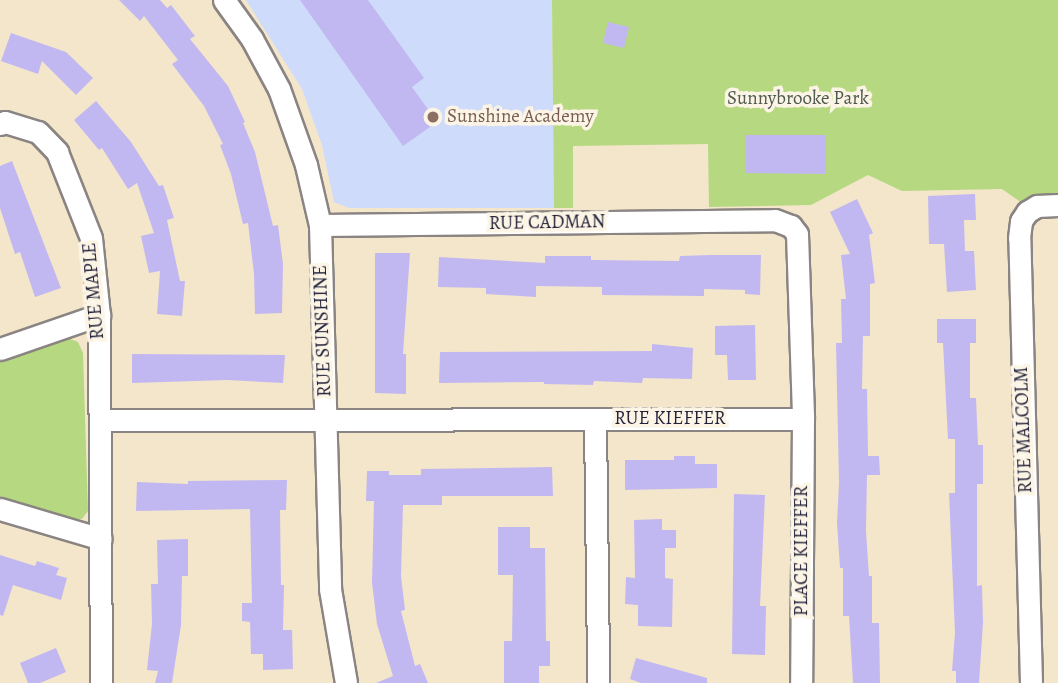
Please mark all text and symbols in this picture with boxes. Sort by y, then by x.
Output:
park label: Sunnybrooke Park [727,88,869,110]
place label: Sunshine Academy [447,106,594,128]
marker: Sunshine Academy [425,109,441,125]
street label: RUE CADMAN [489,211,605,235]
street label: RUE MAPLE [78,242,110,340]
street label: RUE SUNSHINE [309,265,337,397]
street label: RUE MALCOLM [1010,366,1038,494]
street label: RUE KIEFFER [614,408,726,430]
street label: PLACE KIEFFER [791,486,813,616]

